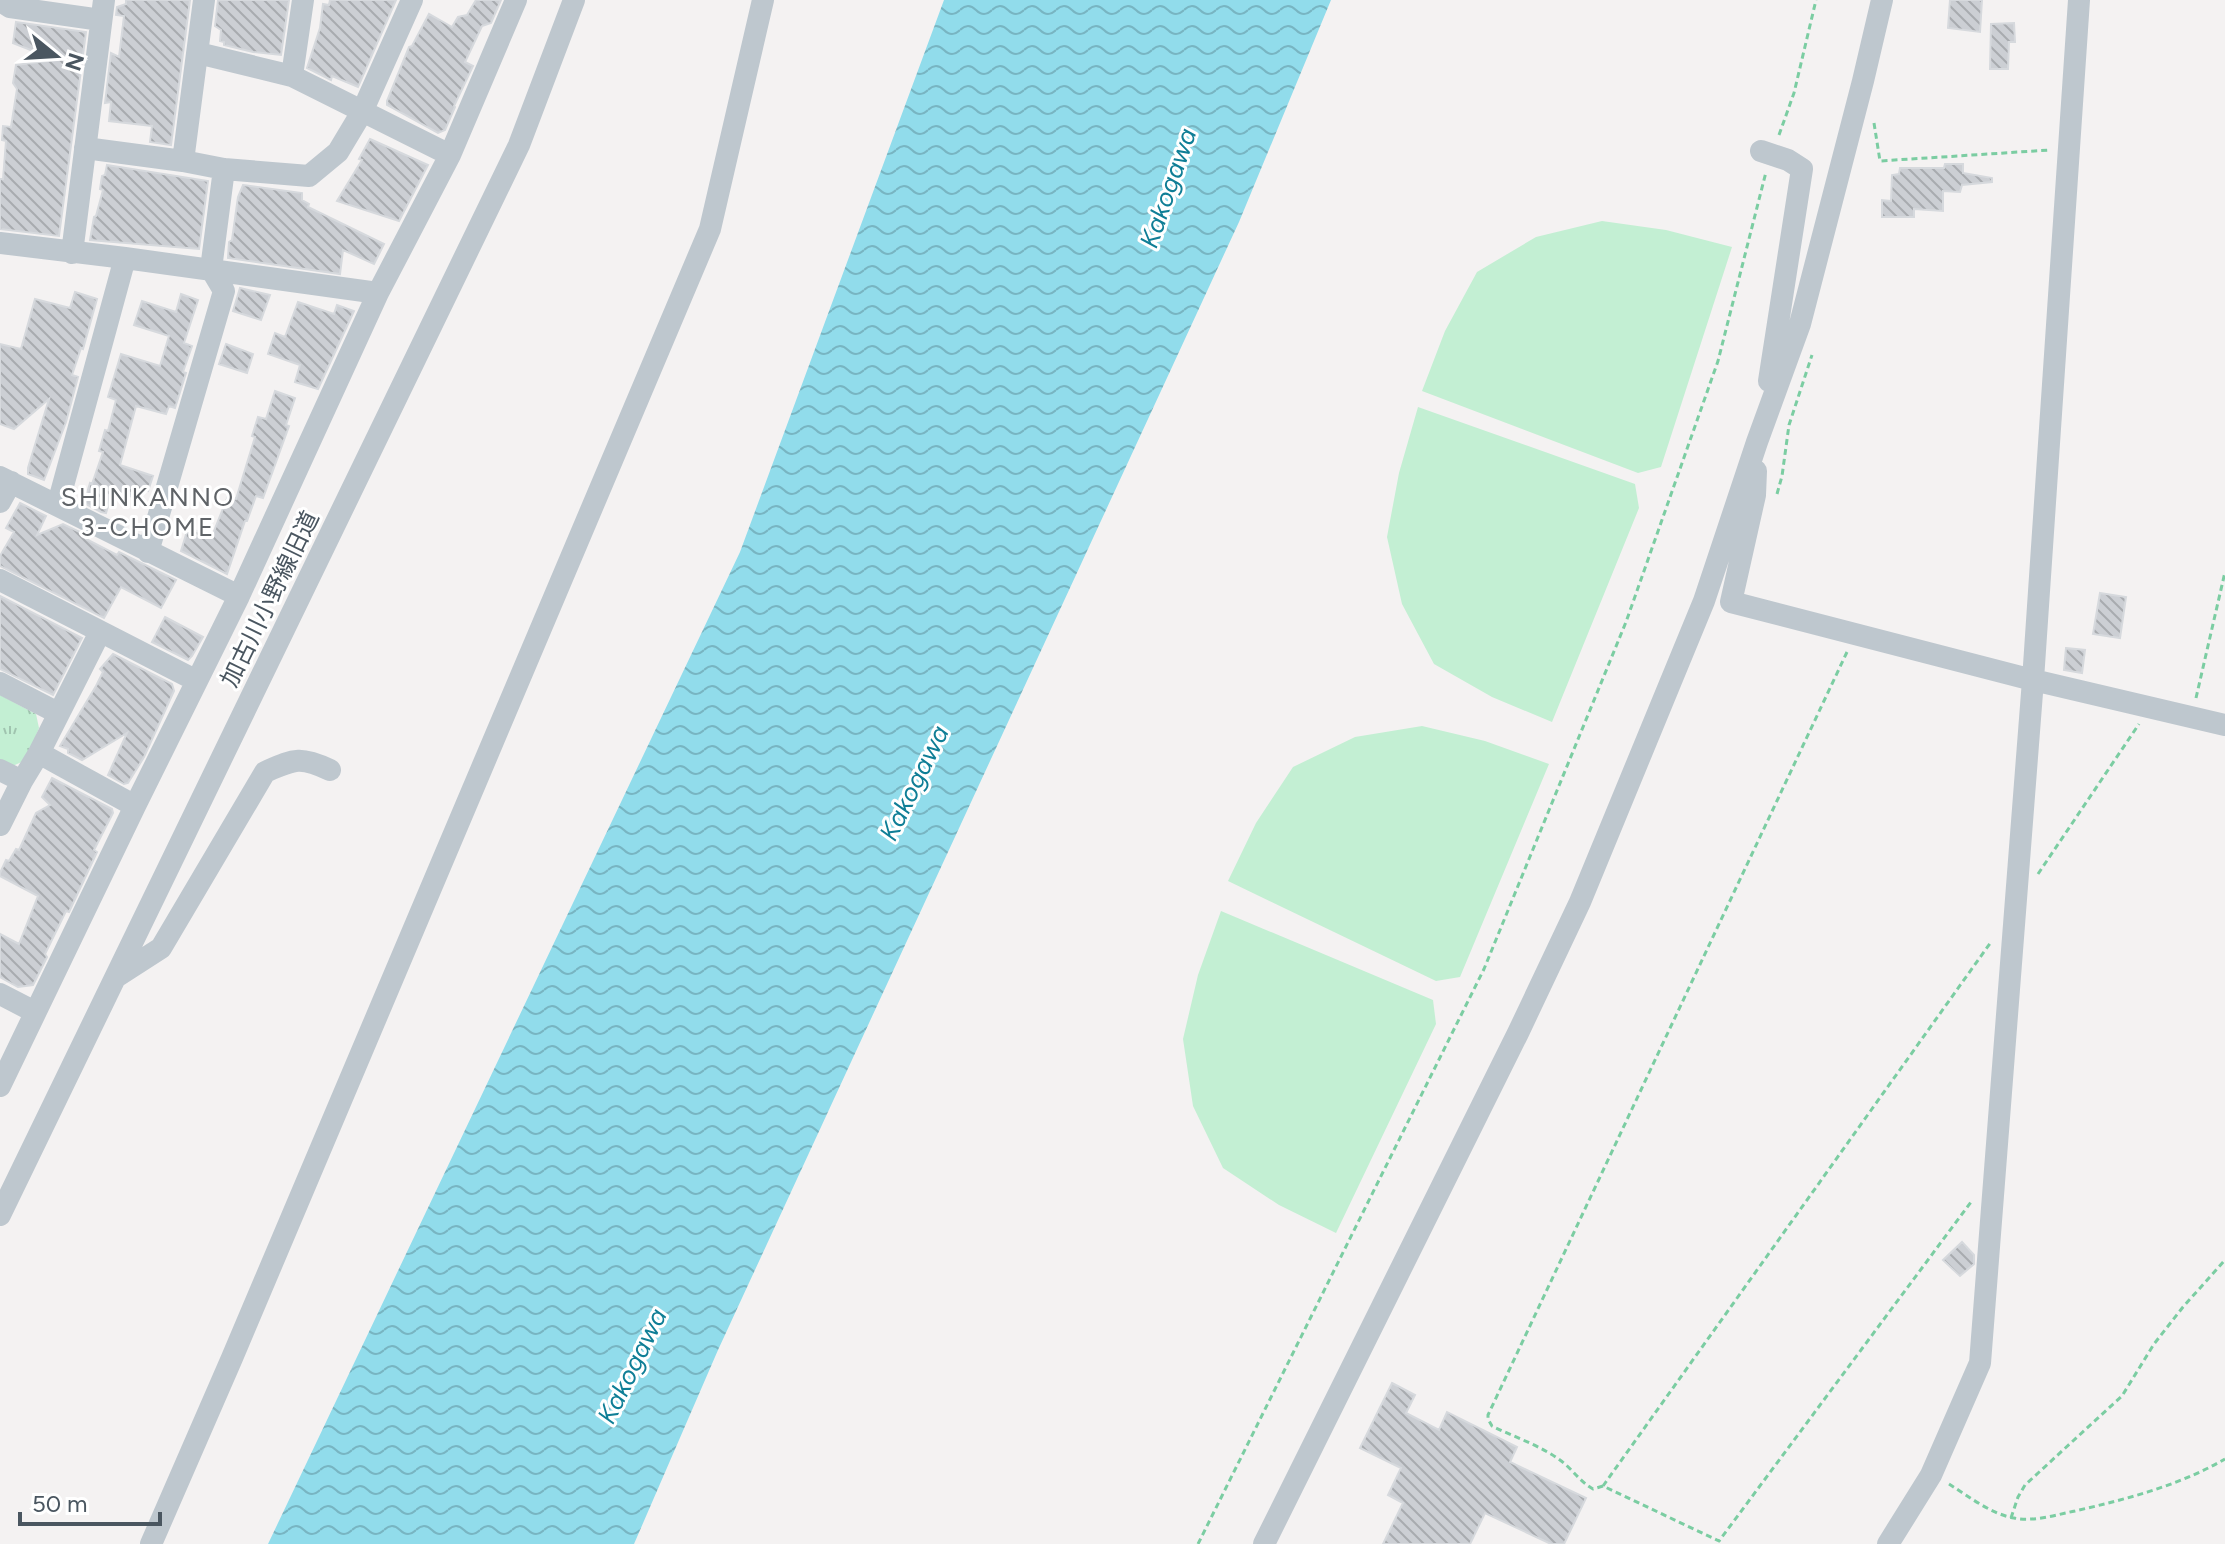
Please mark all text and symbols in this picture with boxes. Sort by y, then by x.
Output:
north arrow [16,16,96,96]
text: N [59,50,90,74]
water label: Kakogawa [1133,124,1203,252]
district label: SHINKANNO 3-CHOME [61,481,235,543]
street label: 加古川小野線旧道 [214,506,325,691]
water label: Kakogawa [872,720,956,846]
water label: Kakogawa [590,1303,674,1429]
scale bar [20,1476,160,1526]
text: 50 m [32,1489,88,1518]

